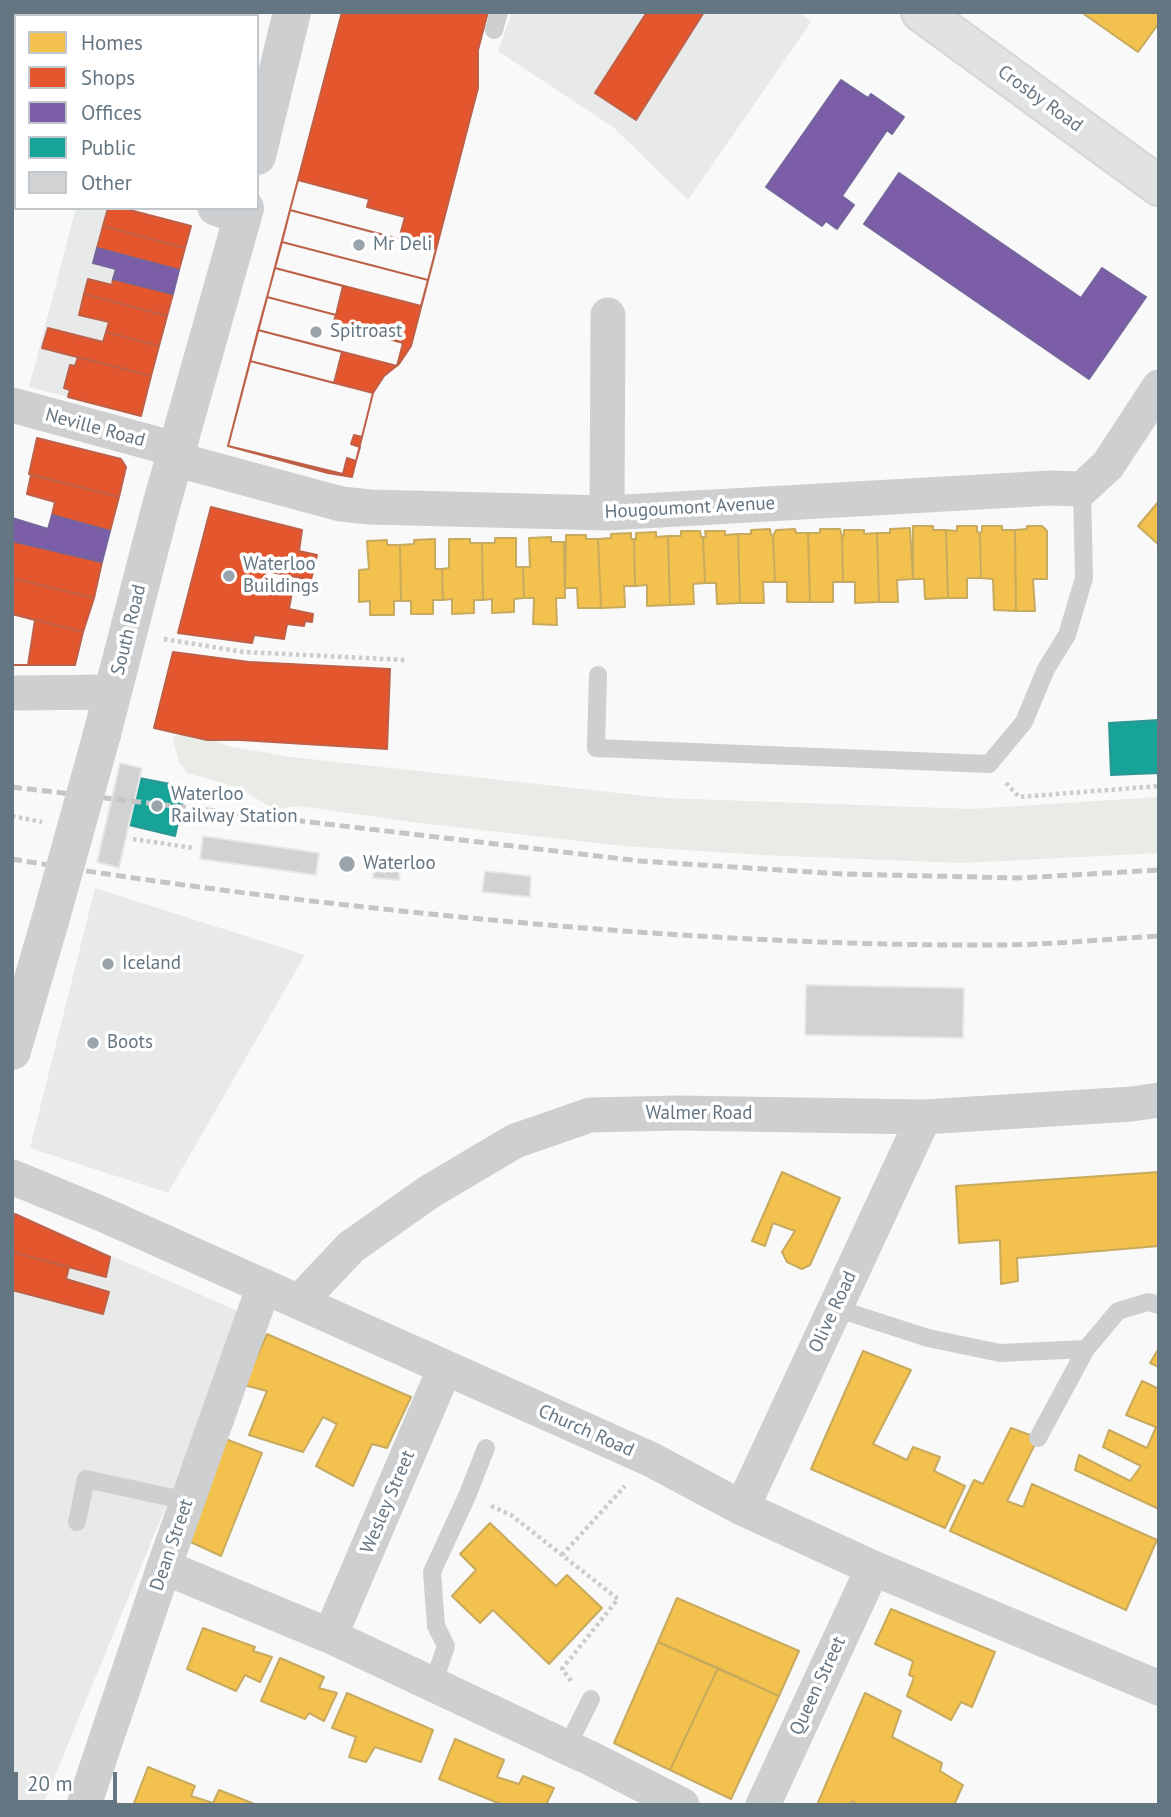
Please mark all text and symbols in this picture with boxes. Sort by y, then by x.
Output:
legend [14,14,259,210]
text: Homes [81,29,143,56]
street label: Crosby Road [993,61,1087,137]
text: Shops [81,64,135,91]
text: Offices [81,99,142,126]
text: Public [81,134,136,161]
text: Other [81,169,132,196]
place label: Mr Deli [373,234,432,256]
marker: Mr Deli [351,237,367,253]
place label: Spitroast [330,321,402,343]
marker: Spitroast [308,324,324,340]
street label: Neville Road [43,404,147,452]
street label: Hougoumont Avenue [604,492,776,524]
place label: Waterloo Buildings [243,554,319,598]
marker: Waterloo Buildings [221,568,237,584]
street label: South Road [107,582,151,678]
place label: Waterloo Railway Station [171,784,298,828]
marker: Waterloo Railway Station [149,798,165,814]
place label: Waterloo [363,853,436,875]
marker: Waterloo [337,854,357,874]
place label: Iceland [122,953,181,975]
marker: Iceland [100,956,116,972]
place label: Boots [107,1032,153,1054]
marker: Boots [85,1035,101,1051]
street label: Walmer Road [646,1103,752,1125]
street label: Olive Road [804,1268,862,1356]
street label: Church Road [535,1400,637,1462]
street label: Wesley Street [356,1447,420,1557]
street label: Dean Street [146,1496,198,1594]
street label: Queen Street [785,1633,851,1739]
scale bar [18,1758,121,1802]
text: 20 m [27,1770,73,1797]

